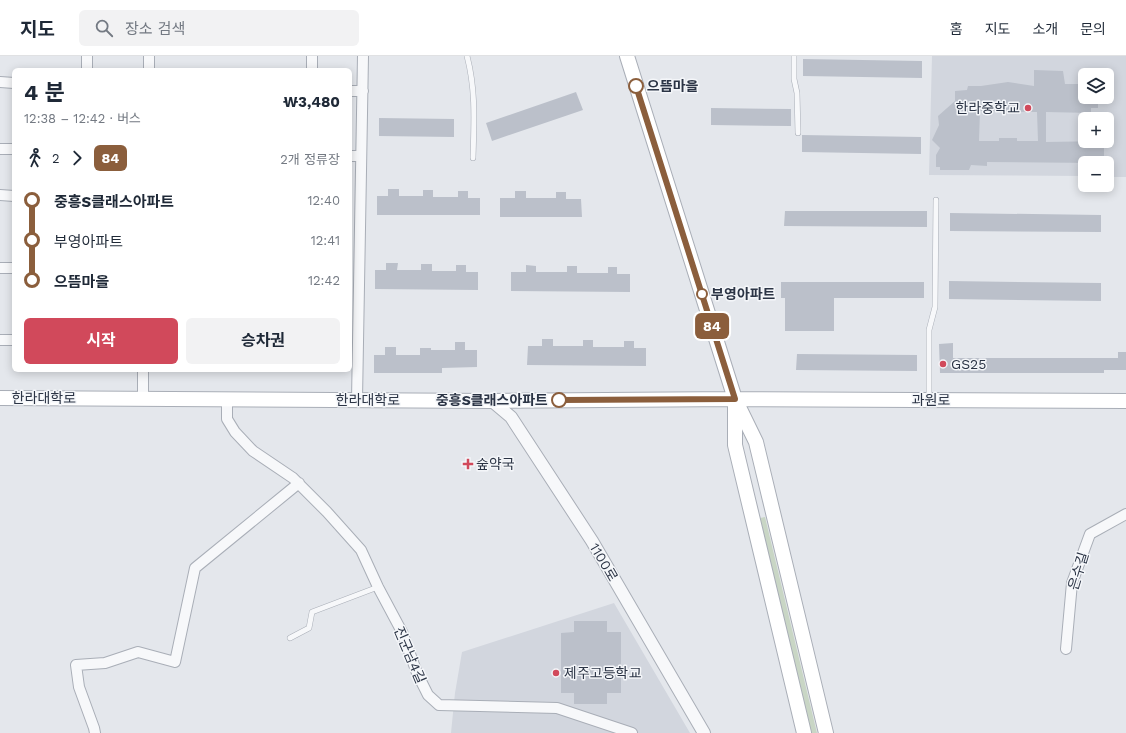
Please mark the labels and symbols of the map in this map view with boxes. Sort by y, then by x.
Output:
marker: 으뜸마을 [628,78,644,94]
place label: 으뜸마을 [647,78,699,94]
place label: 한라중학교 [956,100,1020,116]
marker: 한라중학교 [1023,103,1033,113]
place label: 부영아파트 [711,286,776,302]
marker: 부영아파트 [696,288,708,300]
line badge: 84 [694,313,730,339]
place label: GS25 [951,356,986,372]
marker: GS25 [938,359,948,369]
street label: 한라대학로 [12,390,76,406]
street label: 한라대학로 [336,392,400,408]
place label: 중흥S클래스아파트 [436,392,548,408]
marker: 중흥S클래스아파트 [551,392,567,408]
street label: 과원로 [912,392,950,408]
place label: 숲약국 [476,456,515,472]
marker: 숲약국 [463,459,473,469]
street label: 1100로 [587,540,621,584]
street label: 은수길 [1065,550,1091,592]
street label: 진군남4길 [391,624,429,686]
place label: 제주고등학교 [564,665,641,681]
marker: 제주고등학교 [551,668,561,678]

